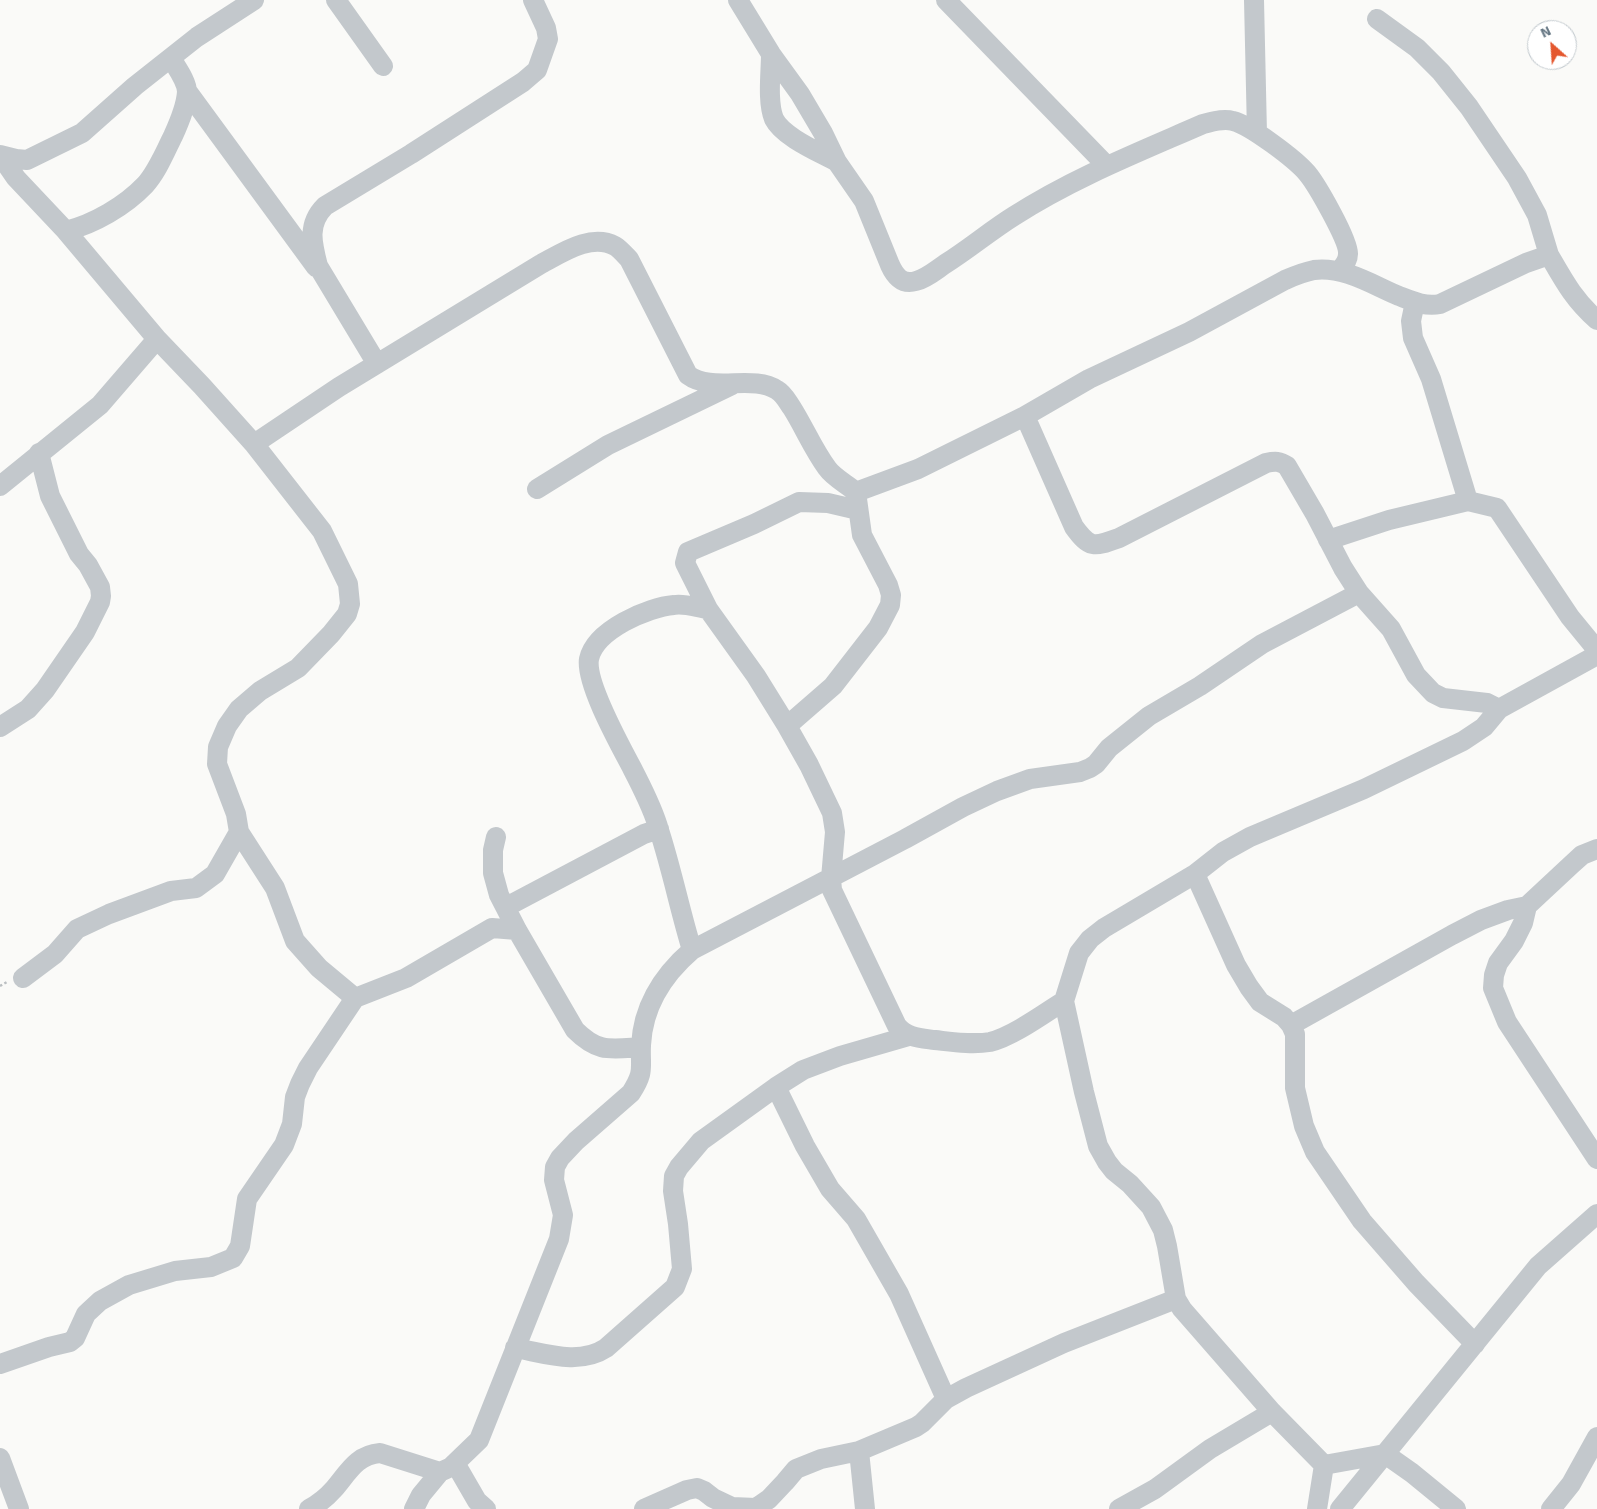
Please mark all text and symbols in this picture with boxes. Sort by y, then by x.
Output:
north arrow [1527,20,1577,70]
text: N [1538,22,1554,42]

